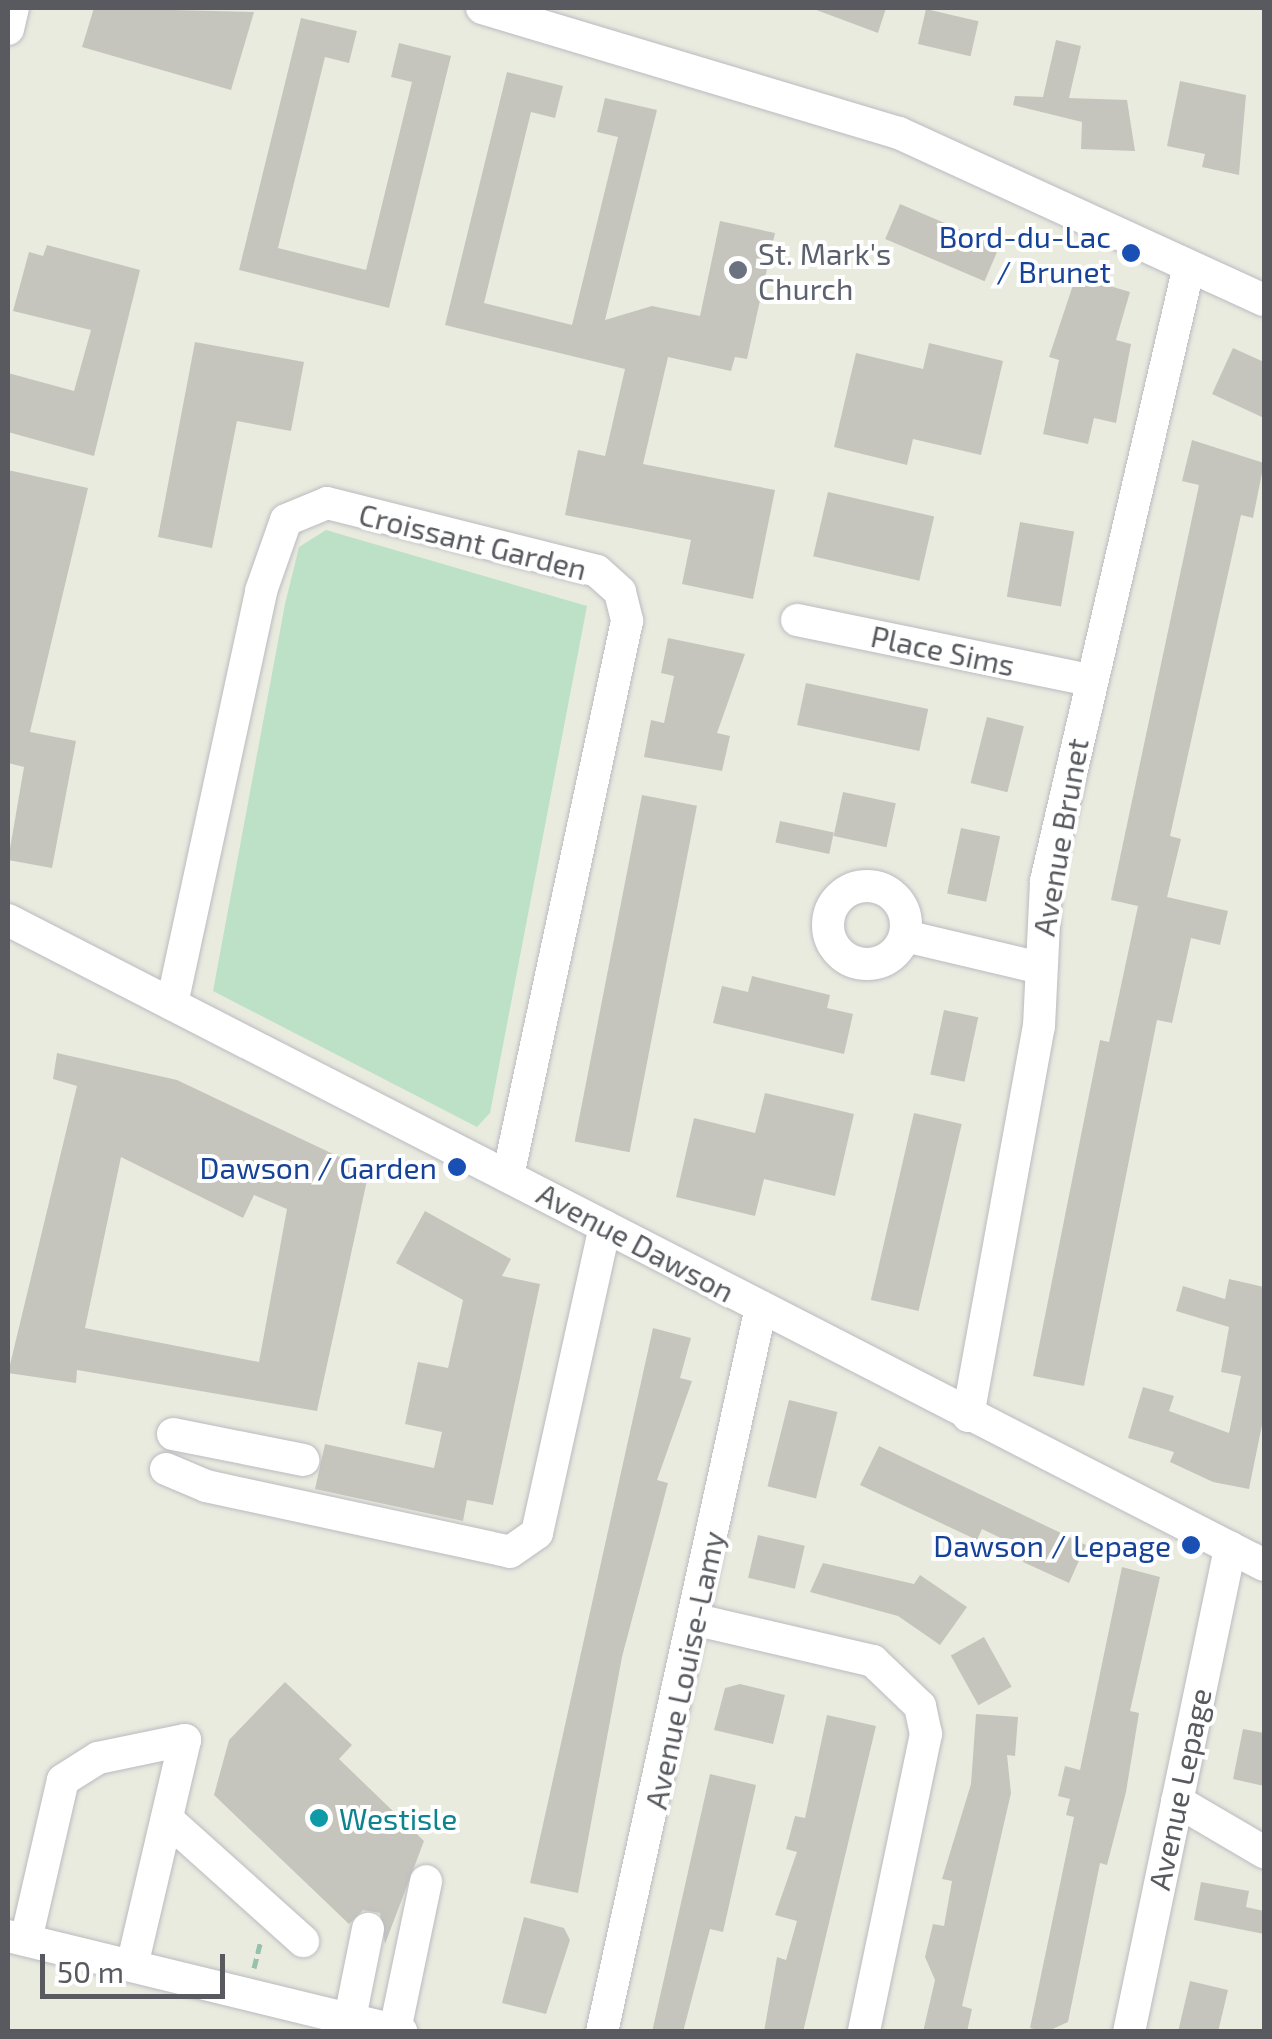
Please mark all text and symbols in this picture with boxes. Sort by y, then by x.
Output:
place label: Bord-du-Lac / Brunet [939,218,1111,288]
place label: St. Mark's Church [758,235,891,306]
marker: Bord-du-Lac / Brunet [1120,242,1142,264]
marker: St. Mark's Church [727,259,749,281]
street label: Croissant Garden [355,495,591,587]
street label: Place Sims [868,617,1018,683]
street label: Avenue Brunet [1025,735,1095,939]
place label: Dawson / Garden [200,1149,437,1185]
marker: Dawson / Garden [446,1156,468,1178]
street label: Avenue Dawson [531,1175,741,1309]
place label: Dawson / Lepage [933,1527,1171,1563]
street label: Avenue Louise-Lamy [637,1528,731,1812]
marker: Dawson / Lepage [1180,1534,1202,1556]
street label: Avenue Lepage [1140,1685,1218,1893]
place label: Westisle [339,1800,457,1836]
marker: Westisle [308,1807,330,1829]
scale bar [45,1934,230,1996]
text: 50 m [57,1953,124,1989]

